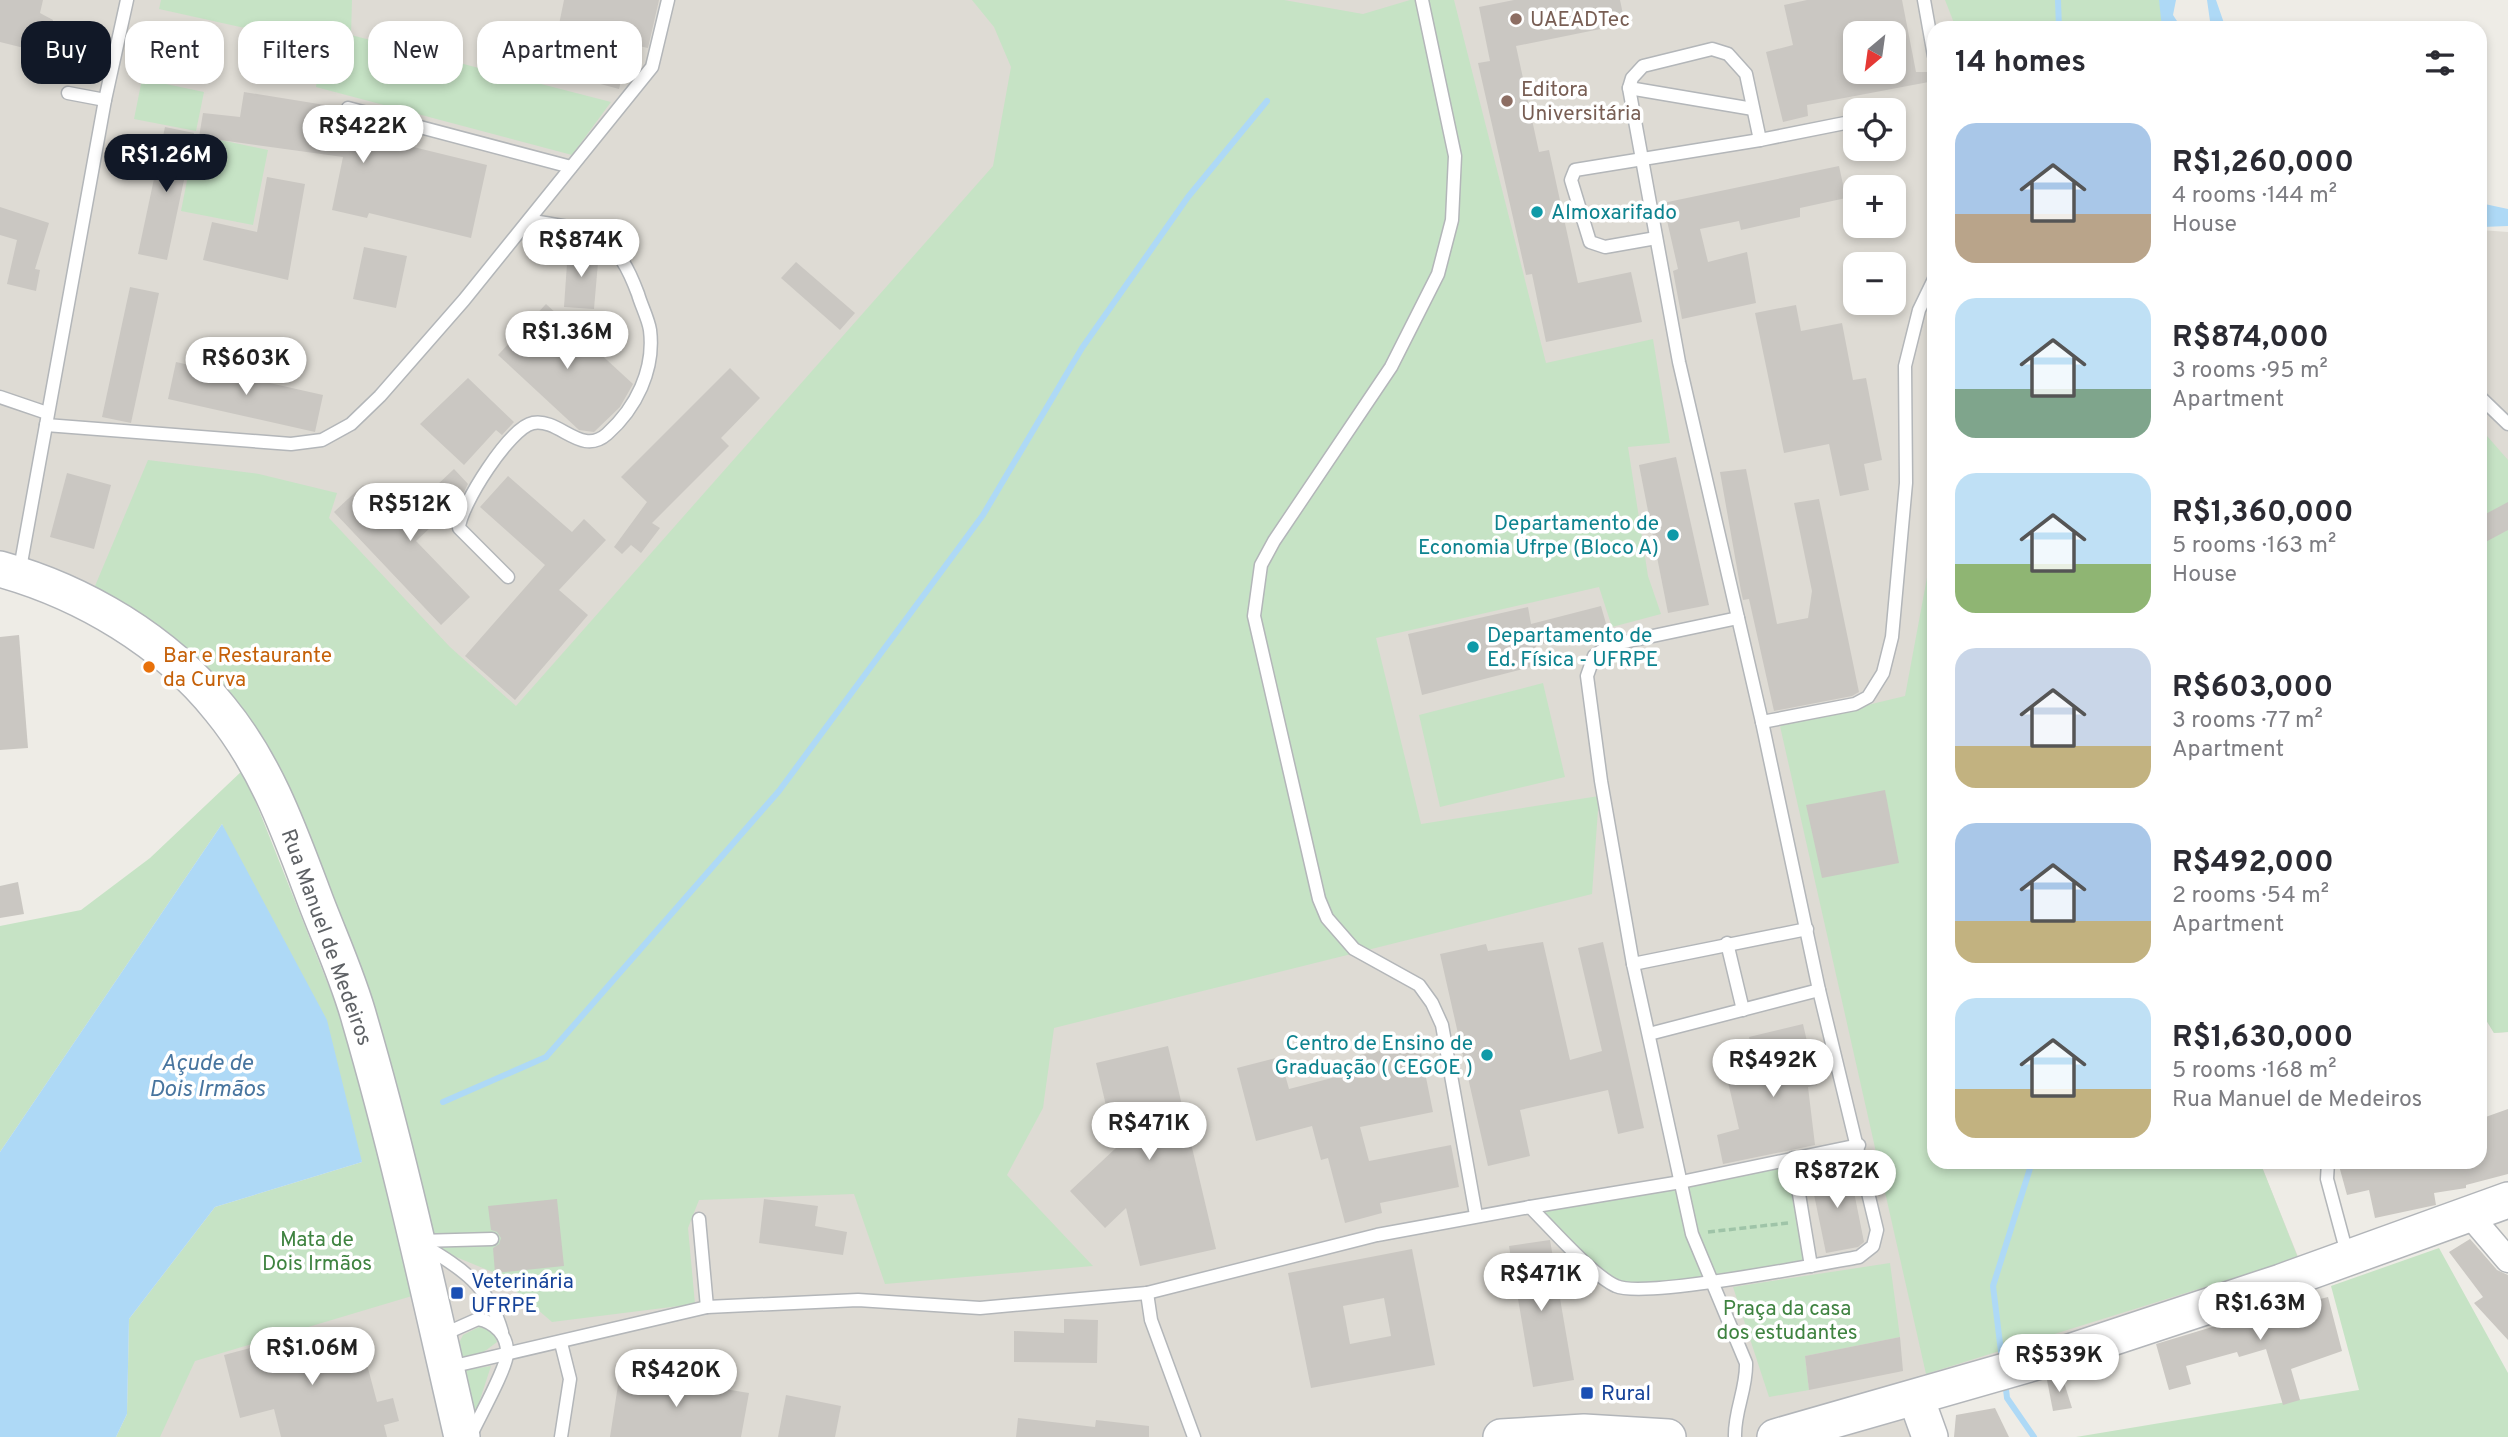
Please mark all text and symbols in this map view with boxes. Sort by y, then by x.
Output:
place label: UAEADTec [1530,7,1630,34]
marker: UAEADTec [1508,11,1524,27]
chip: Buy [21,21,111,84]
chip: Rent [125,21,224,84]
chip: Filters [238,21,354,84]
chip: New [368,21,463,84]
chip: Apartment [477,21,642,84]
north arrow [1843,21,1906,84]
map controls [1843,21,1906,315]
icon: filters [2421,44,2459,82]
text: 14 homes [1955,45,2086,82]
place label: Editora Universitária [1521,77,1641,128]
marker: Editora Universitária [1499,93,1515,109]
button: locate [1843,98,1906,161]
pin: R$422K [306,106,420,165]
text: R$422K [319,113,407,142]
pin: R$1.26M [101,134,231,194]
text: R$1.26M [120,142,212,171]
text: R$1,260,000 [2172,145,2354,182]
icon: home [2011,151,2095,235]
button: + [1843,175,1906,238]
text: 4 rooms · 144 m² [2172,182,2337,211]
place label: Almoxarifado [1551,200,1677,227]
marker: Almoxarifado [1529,204,1545,220]
text: House [2172,211,2237,240]
pin: R$874K [524,219,638,279]
text: R$874K [538,227,624,256]
button: − [1843,252,1906,315]
pin: R$1.36M [502,312,632,371]
text: R$1.36M [521,319,613,348]
text: R$874,000 [2172,320,2329,357]
icon: home [2011,326,2095,410]
pin: R$603K [189,338,303,397]
text: R$603K [202,345,290,374]
text: 3 rooms · 95 m² [2172,357,2328,386]
text: Apartment [2172,386,2284,415]
pin: R$512K [353,484,467,543]
text: R$512K [368,491,452,520]
text: R$1,360,000 [2172,495,2354,532]
icon: home [2011,501,2095,585]
place label: Departamento de Economia Ufrpe (Bloco A) [1418,511,1659,562]
marker: Departamento de Economia Ufrpe (Bloco A) [1665,527,1681,543]
text: 5 rooms · 163 m² [2172,532,2336,561]
text: House [2172,561,2237,590]
place label: Departamento de Ed. Física - UFRPE [1487,623,1658,674]
marker: Departamento de Ed. Física - UFRPE [1465,639,1481,655]
place label: Bar e Restaurante da Curva [163,643,332,694]
marker: Bar e Restaurante da Curva [141,659,157,675]
text: R$603,000 [2172,670,2333,707]
icon: home [2011,676,2095,760]
text: 3 rooms · 77 m² [2172,707,2323,736]
text: Apartment [2172,736,2284,765]
street label: Rua Manuel de Medeiros [274,826,377,1050]
text: R$492,000 [2172,845,2334,882]
icon: home [2011,851,2095,935]
text: 2 rooms · 54 m² [2172,882,2329,911]
text: Apartment [2172,911,2284,940]
text: R$1,630,000 [2172,1020,2353,1057]
icon: home [2011,1026,2095,1110]
place label: Centro de Ensino de Graduação ( CEGOE ) [1274,1031,1473,1082]
pin: R$492K [1716,1040,1830,1099]
marker: Centro de Ensino de Graduação ( CEGOE ) [1479,1047,1495,1063]
text: R$492K [1728,1047,1818,1076]
water label: Açude de Dois Irmãos [149,1050,266,1105]
text: 5 rooms · 168 m² [2172,1057,2337,1086]
text: Rua Manuel de Medeiros [2172,1086,2422,1115]
pin: R$471K [1092,1102,1206,1162]
text: R$471K [1108,1110,1190,1139]
pin: R$872K [1780,1150,1894,1210]
text: R$872K [1794,1158,1880,1187]
park label: Mata de Dois Irmãos [262,1227,372,1278]
pin: R$471K [1484,1254,1598,1313]
text: R$471K [1500,1261,1582,1290]
place label: Veterinária UFRPE [471,1269,574,1320]
pin: R$1.63M [2195,1282,2325,1342]
marker: Veterinária UFRPE [449,1285,465,1301]
text: R$1.63M [2214,1290,2306,1319]
park label: Praça da casa dos estudantes [1716,1296,1858,1347]
pin: R$1.06M [247,1328,377,1387]
pin: R$539K [2002,1334,2116,1394]
text: R$1.06M [266,1335,358,1364]
text: R$539K [2015,1342,2103,1371]
pin: R$420K [619,1350,733,1409]
text: R$420K [631,1357,721,1386]
place label: Rural [1601,1381,1651,1408]
marker: Rural [1579,1385,1595,1401]

